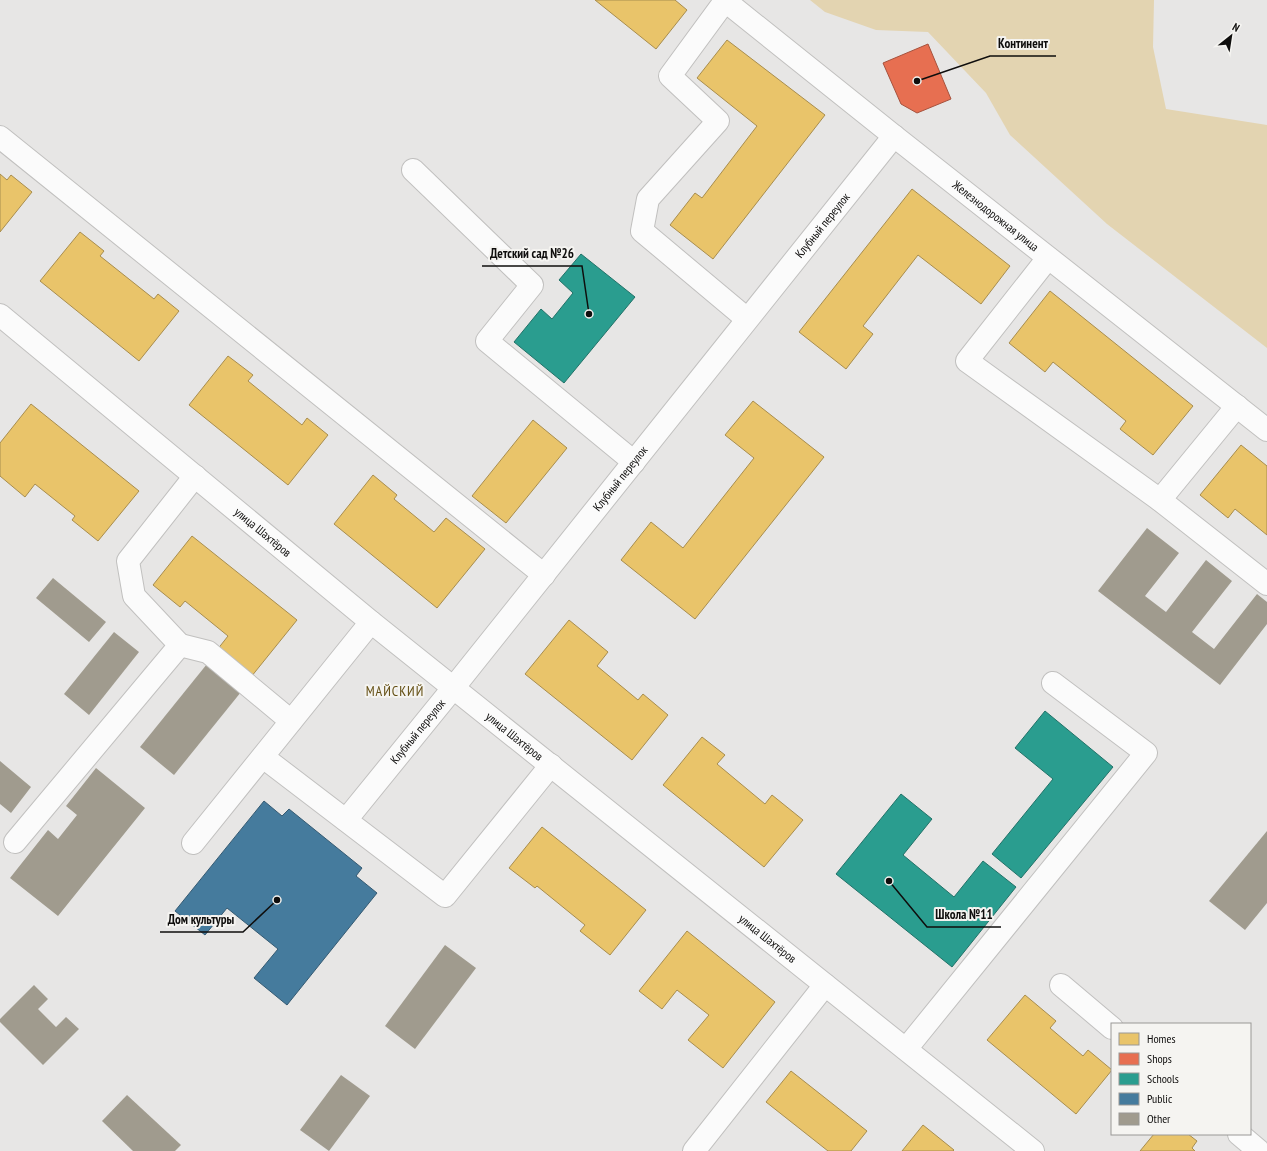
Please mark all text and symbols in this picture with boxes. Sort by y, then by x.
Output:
north arrow [1211,16,1251,56]
text: N [1230,20,1242,35]
callout: Континент [990,31,1056,56]
text: Континент [998,35,1048,52]
street label: Железнодорожная улица [949,176,1042,254]
street label: Клубный переулок [792,189,853,261]
callout: Детский сад №26 [482,241,582,266]
text: Детский сад №26 [490,245,574,262]
street label: Клубный переулок [589,442,651,514]
street label: улица Шахтёров [232,504,295,560]
district label: МАЙСКИЙ [366,682,424,700]
street label: Клубный переулок [387,695,448,767]
street label: улица Шахтёров [483,709,546,764]
callout: Школа №11 [927,902,1001,927]
text: Школа №11 [935,906,993,923]
callout: Дом культуры [160,907,243,932]
text: Дом культуры [168,911,235,928]
street label: улица Шахтёров [736,911,800,966]
legend [1111,1023,1251,1135]
text: Homes [1147,1031,1175,1046]
text: Shops [1147,1051,1172,1066]
text: Schools [1147,1071,1179,1086]
text: Public [1147,1091,1173,1106]
text: Other [1147,1111,1171,1126]

